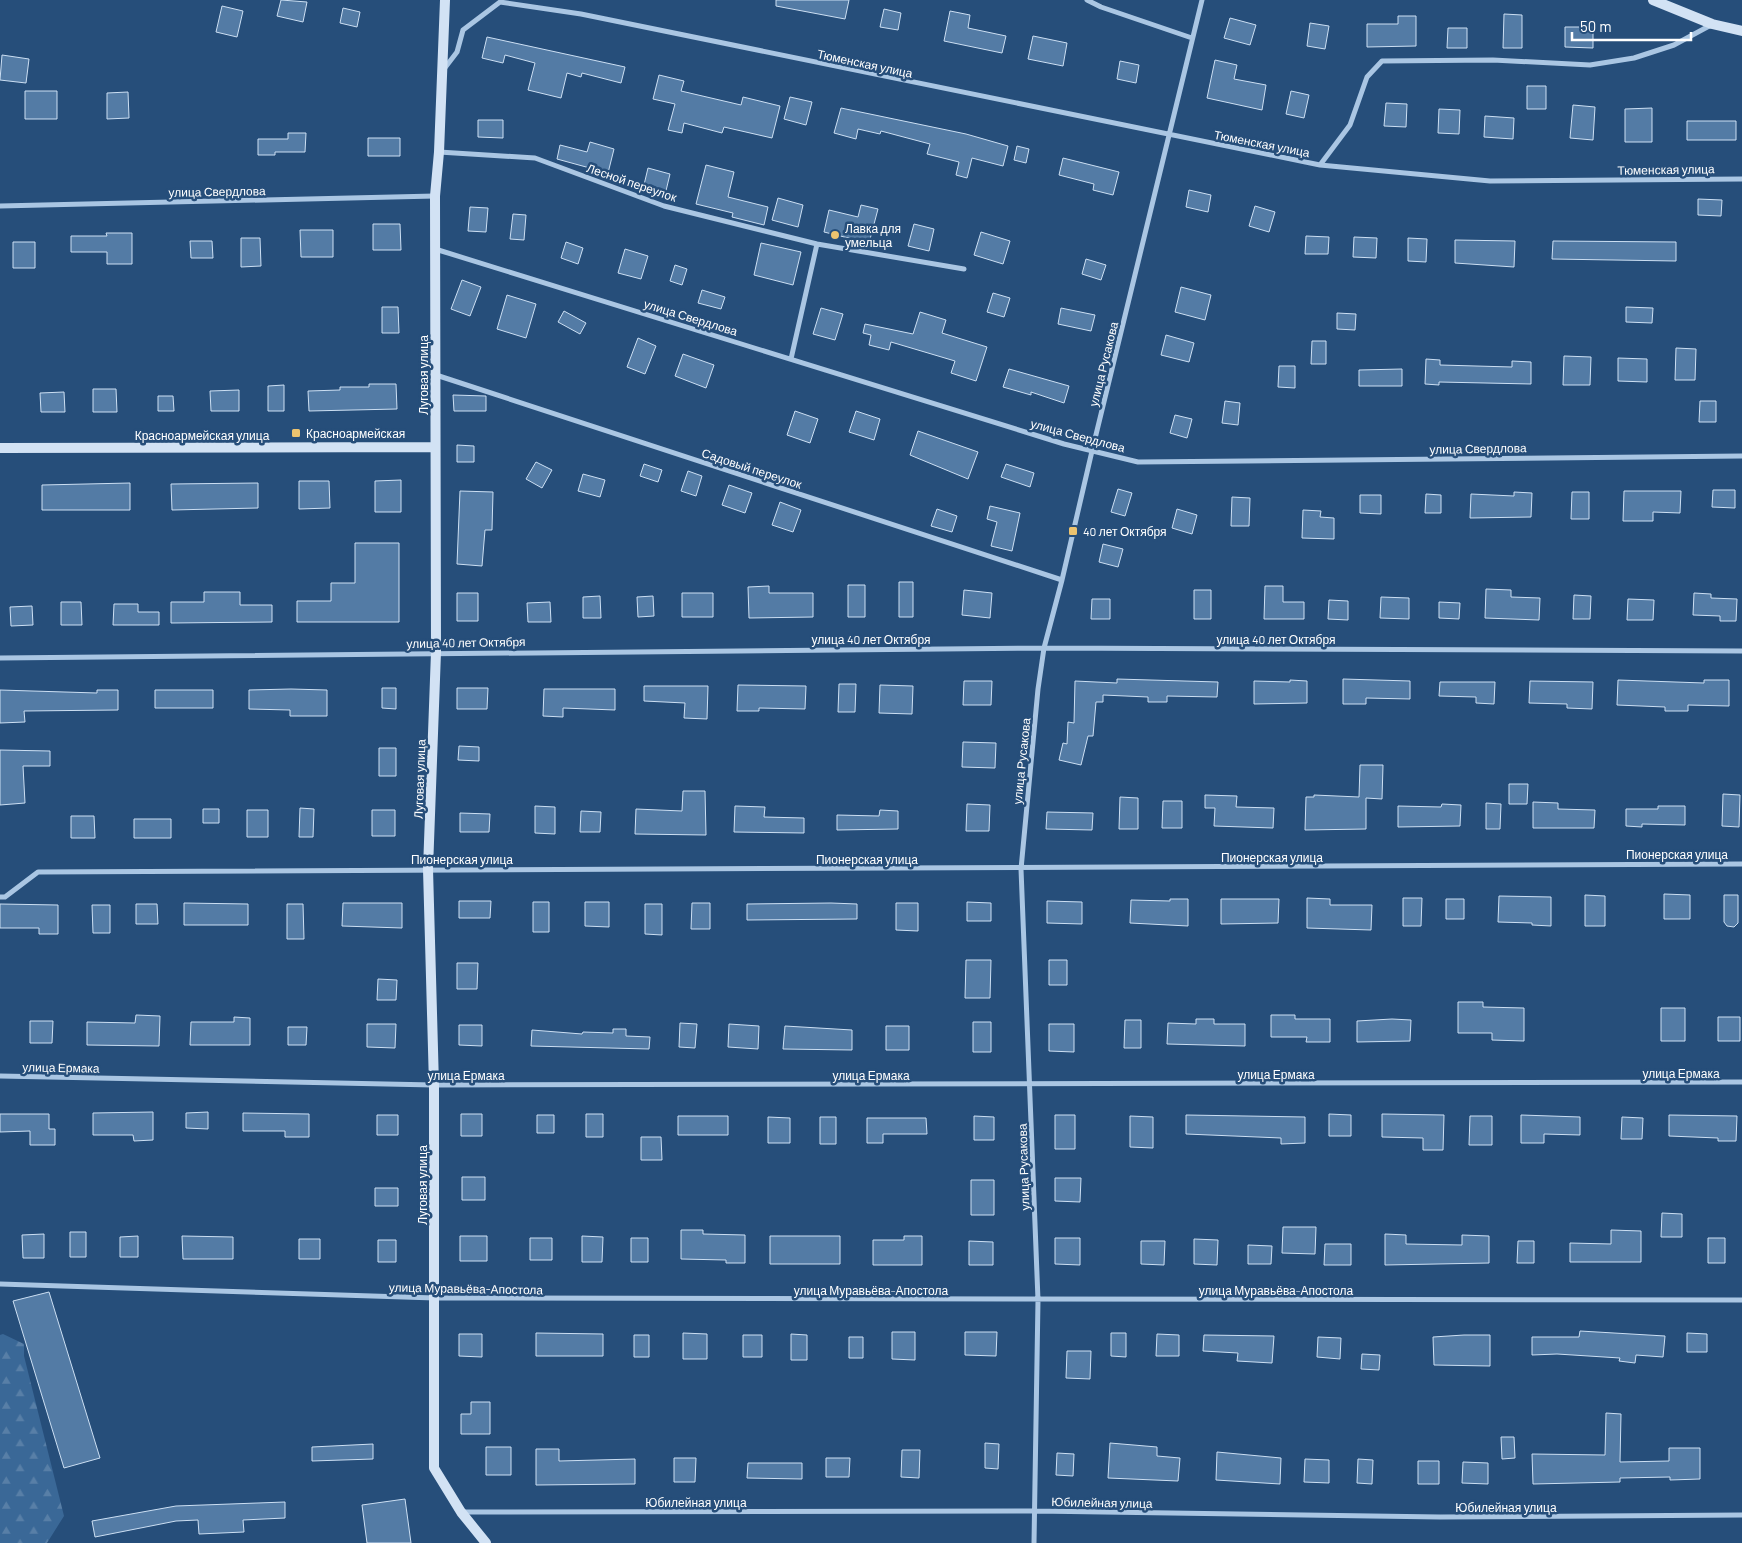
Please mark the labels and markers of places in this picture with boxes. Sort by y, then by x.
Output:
place label: Лавка для умельца [845,221,901,250]
marker: Лавка для умельца [829,229,841,241]
place label: Красноармейская [306,426,405,441]
marker: Красноармейская [290,427,302,439]
place label: 40 лет Октября [1083,524,1167,539]
marker: 40 лет Октября [1067,525,1079,537]

